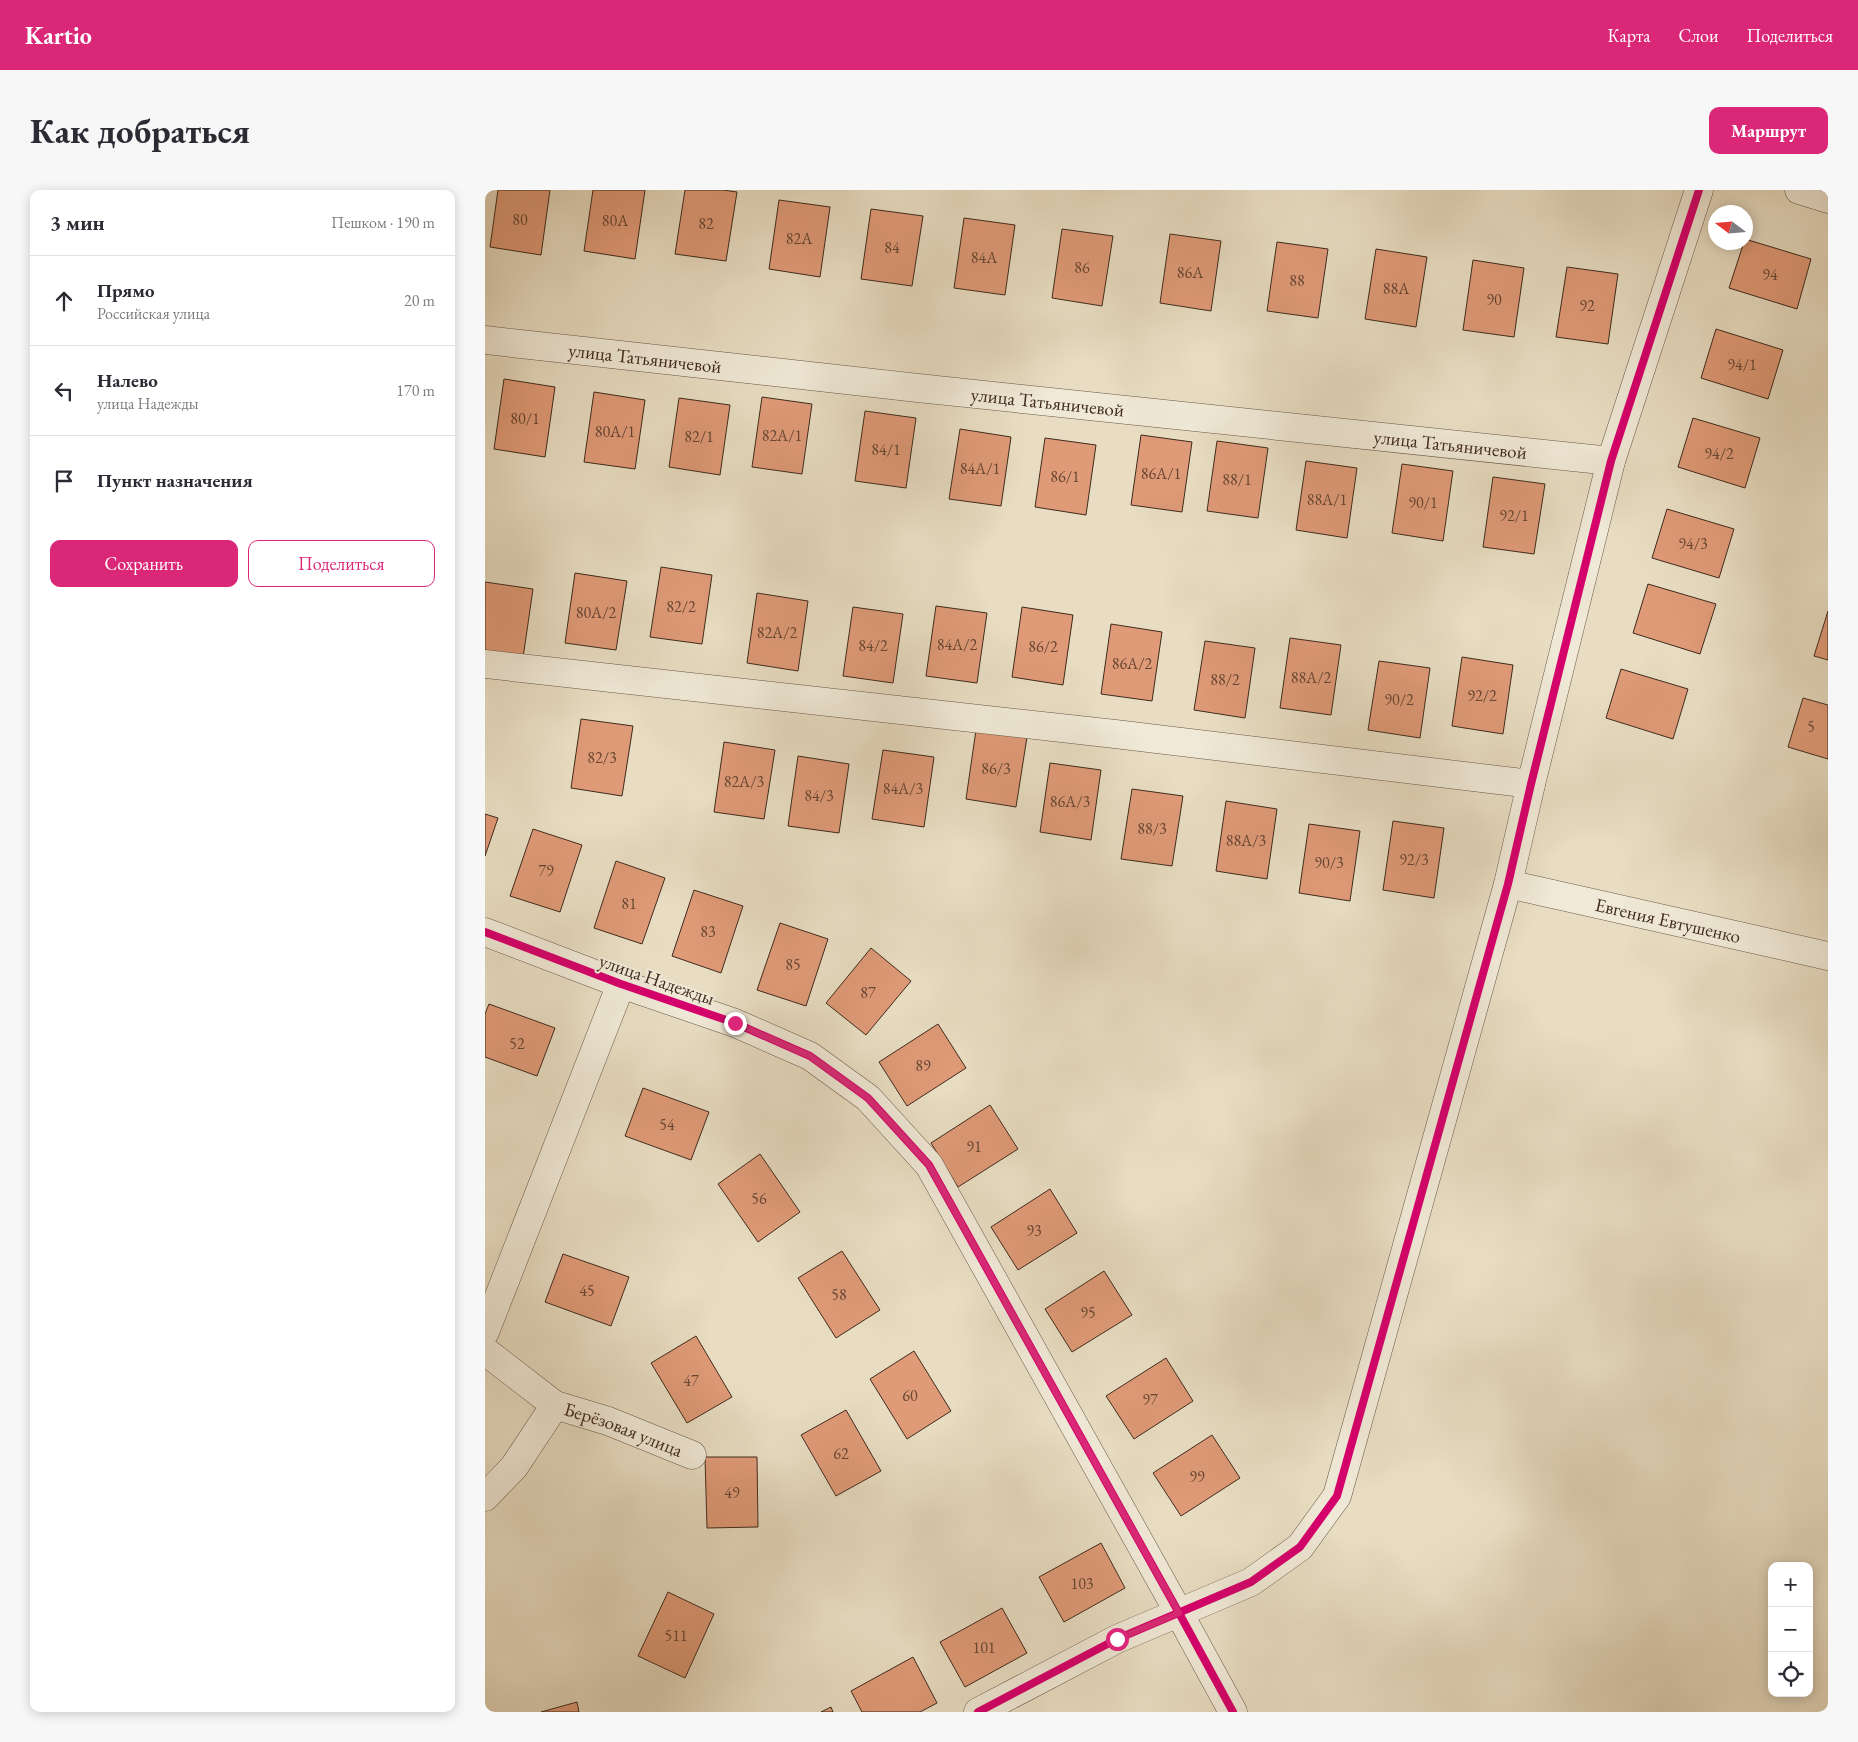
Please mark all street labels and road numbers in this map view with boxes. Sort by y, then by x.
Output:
street label: улица Татьяничевой [567,337,723,379]
street label: улица Татьяничевой [970,382,1125,423]
street label: улица Татьяничевой [1372,424,1528,465]
street label: Евгения Евтушенко [1593,892,1743,949]
street label: улица Надежды [596,948,718,1011]
street label: Берёзовая улица [561,1396,687,1463]

